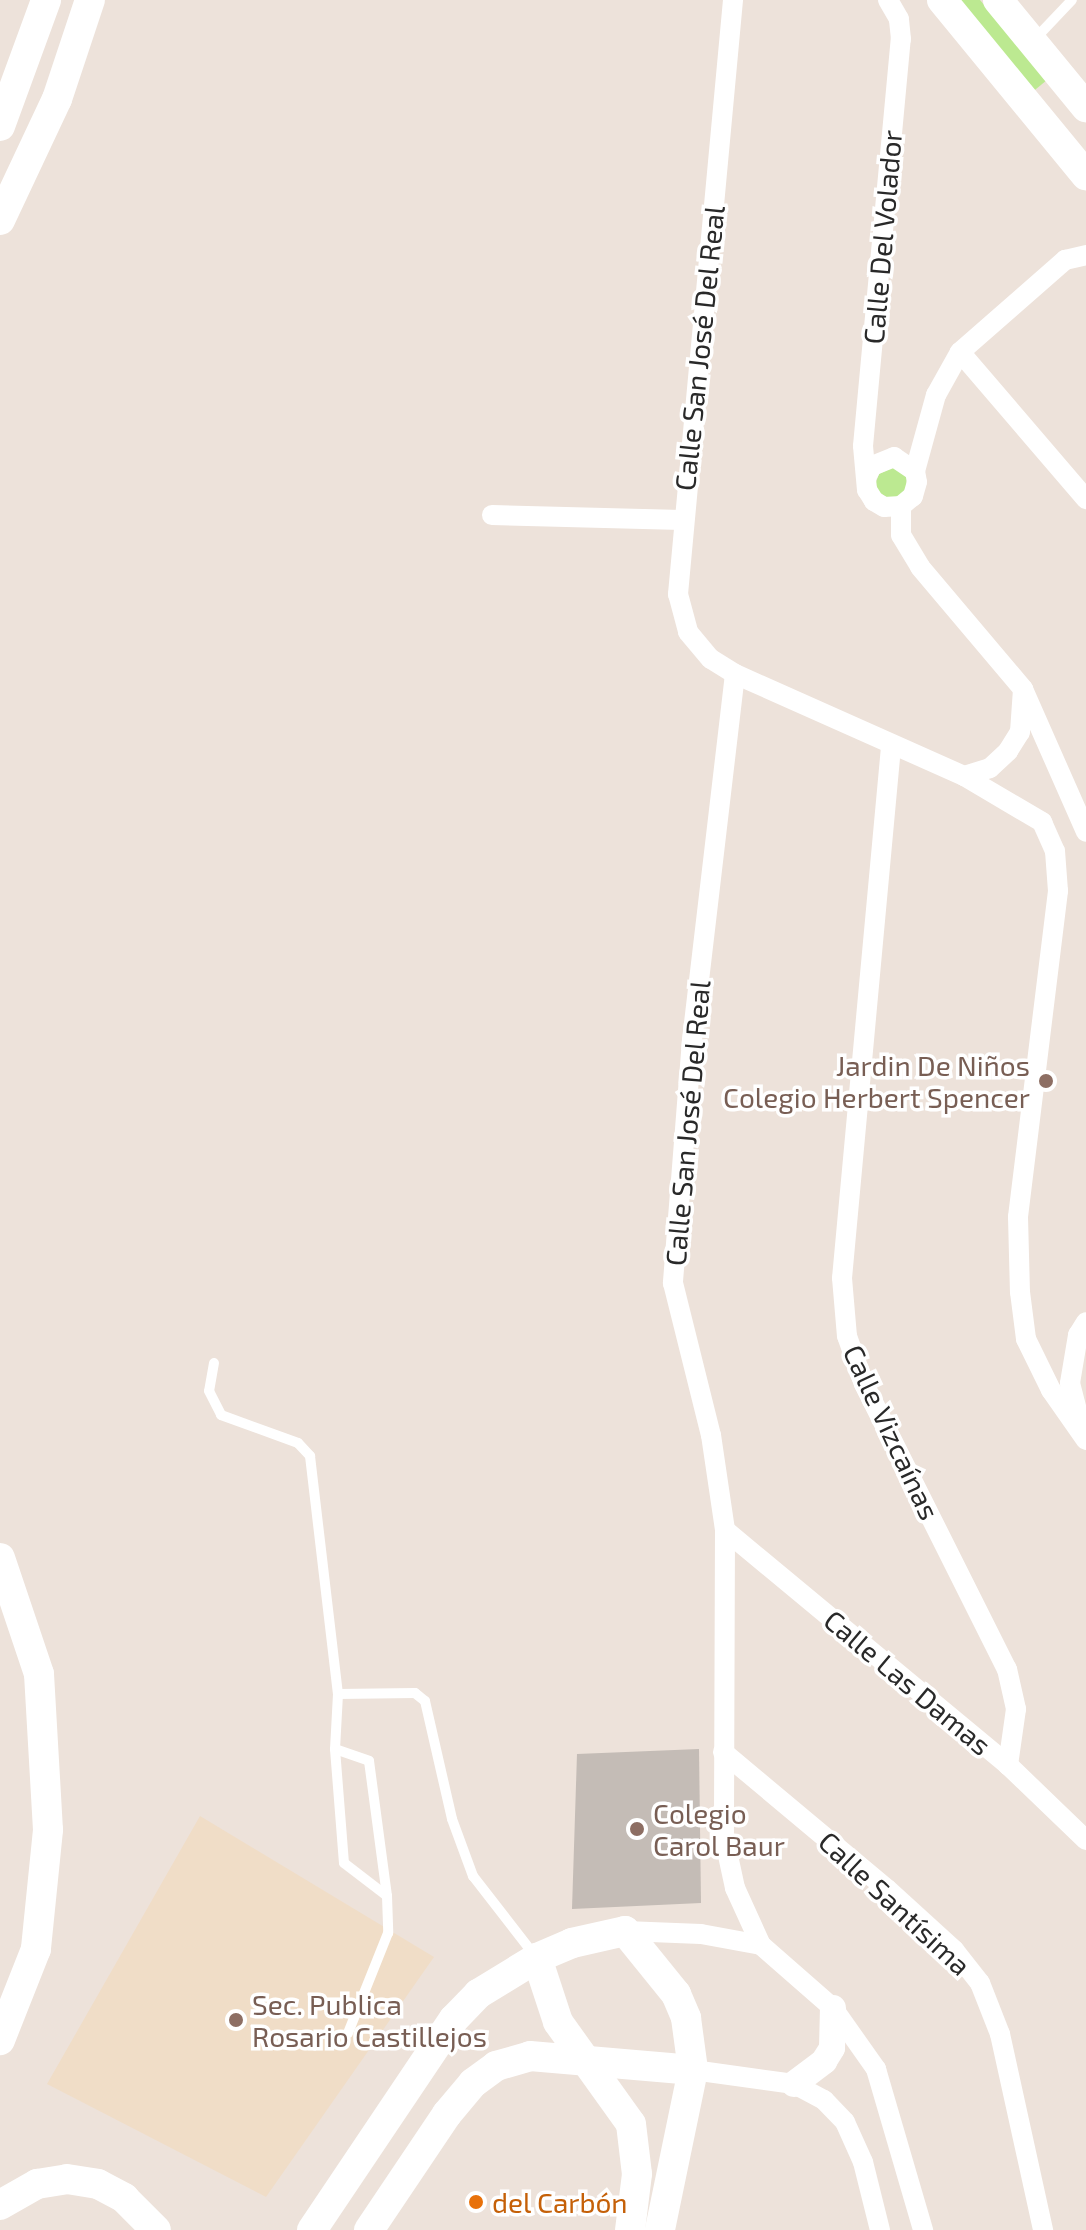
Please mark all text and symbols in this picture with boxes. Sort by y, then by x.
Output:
street label: Calle Del Volador [856,128,908,346]
street label: Calle San José Del Real [667,203,731,493]
street label: Calle San José Del Real [658,978,716,1268]
place label: Jardin De Niños Colegio Herbert Spencer [723,1048,1030,1114]
marker: Jardin De Niños Colegio Herbert Spencer [1037,1072,1055,1090]
street label: Calle Vizcaínas [837,1339,947,1525]
street label: Calle Las Damas [818,1602,998,1762]
place label: Colegio Carol Baur [653,1796,786,1862]
marker: Colegio Carol Baur [628,1820,646,1838]
street label: Calle Santísima [812,1824,978,1982]
place label: Sec. Publica Rosario Castillejos [252,1987,487,2053]
marker: Sec. Publica Rosario Castillejos [227,2011,245,2029]
place label: del Carbón [492,2185,628,2219]
marker: del Carbón [467,2193,485,2211]

